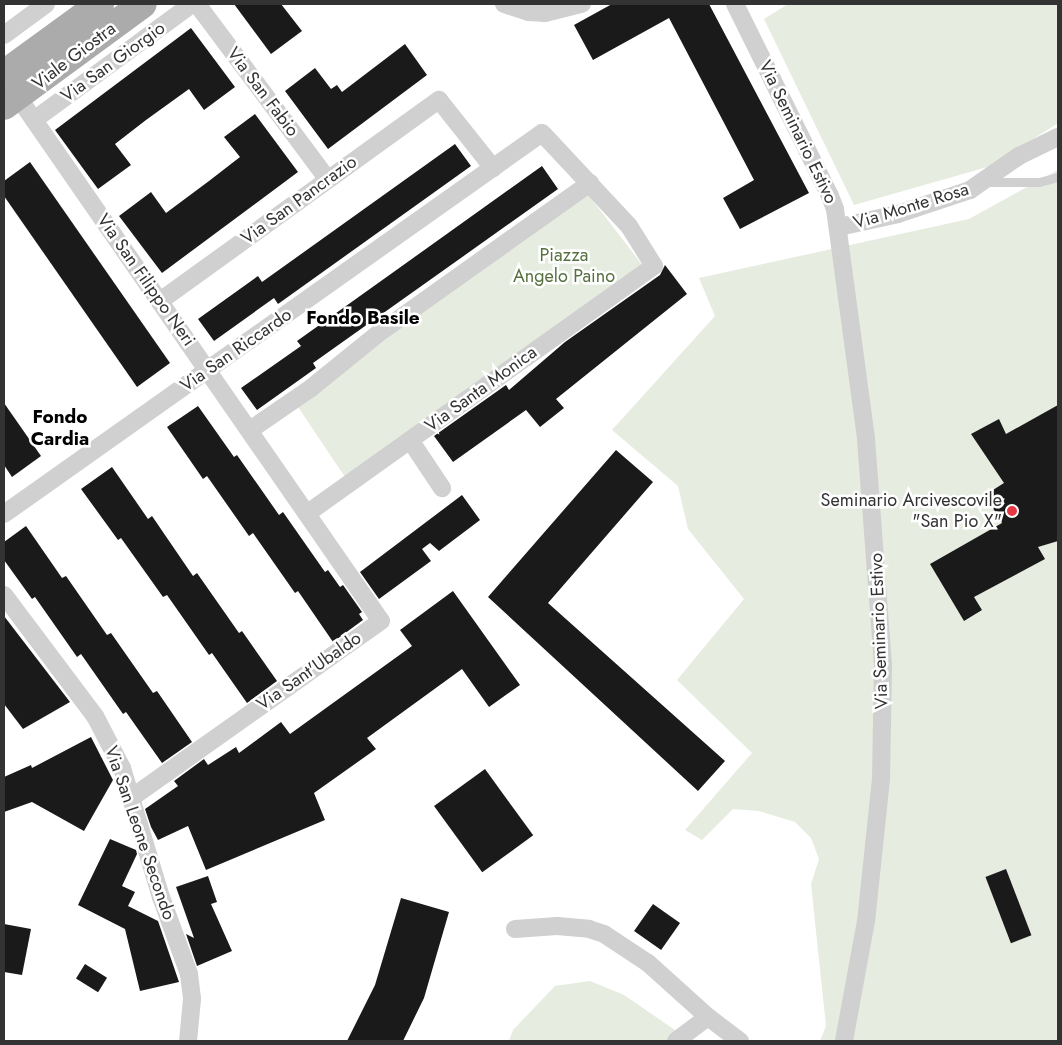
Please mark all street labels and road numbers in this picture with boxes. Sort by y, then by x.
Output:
street label: Via San Giorgio [57,17,169,107]
street label: Viale Giostra [28,18,120,94]
street label: Via San Fabio [223,43,303,141]
street label: Via Seminario Estivo [754,57,842,207]
street label: Via San Pancrazio [237,151,361,249]
street label: Via Monte Rosa [851,178,971,234]
street label: Via San Filippo Neri [92,210,200,350]
street label: Via San Riccardo [176,304,296,396]
street label: Via Santa Monica [421,341,541,437]
street label: Via Seminario Estivo [865,553,893,709]
street label: Via Sant'Ubaldo [253,627,365,715]
street label: Via San Leone Secondo [100,743,180,923]

